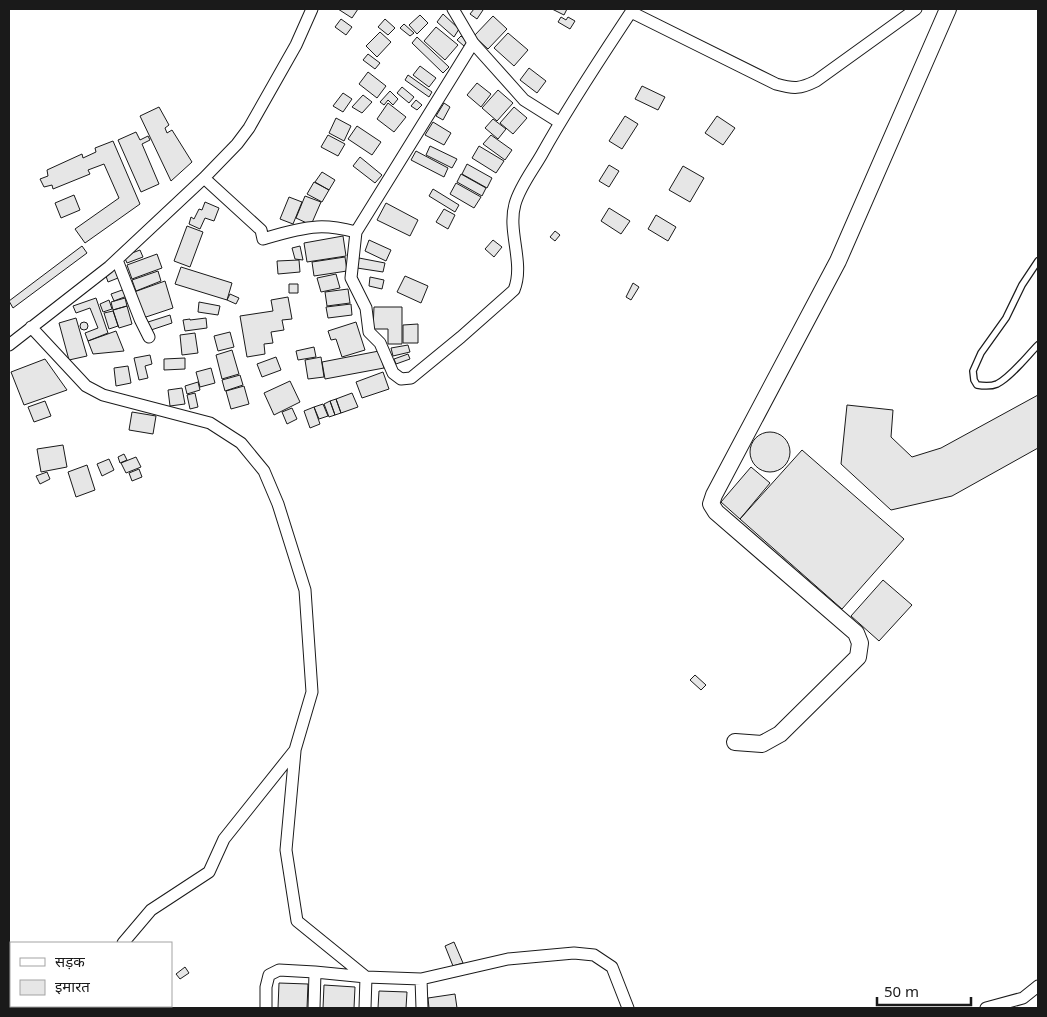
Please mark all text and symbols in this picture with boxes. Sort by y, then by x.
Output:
legend [10,942,172,1007]
text: सड़क [55,951,85,971]
scale bar [877,974,971,1006]
text: इमारत [55,976,90,996]
text: 50 m [884,981,919,1001]

